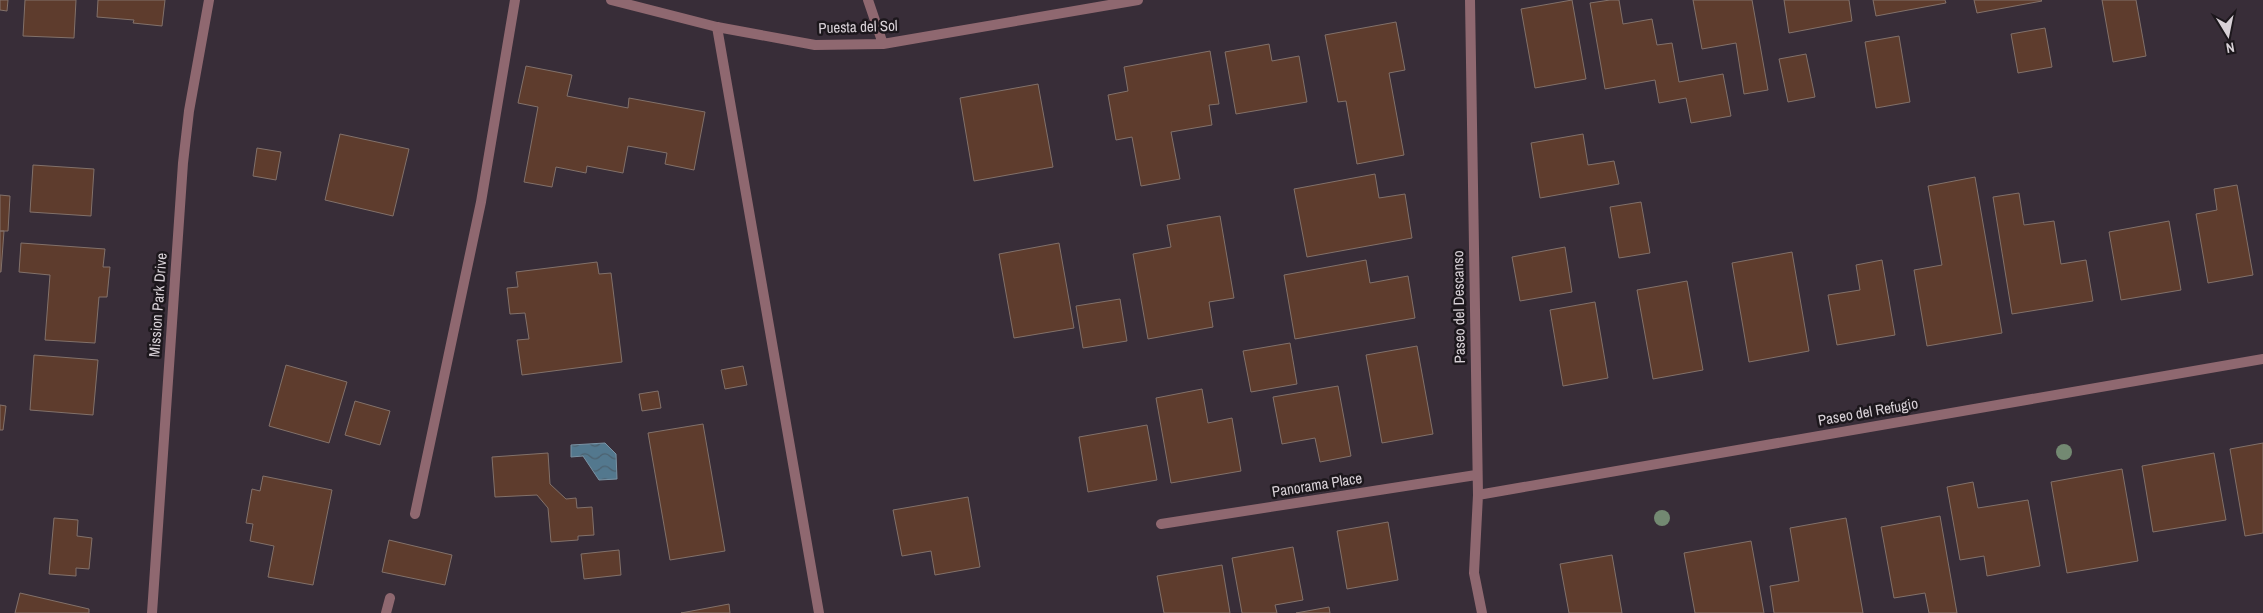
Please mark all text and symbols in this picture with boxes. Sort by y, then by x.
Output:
north arrow [2203,10,2253,60]
street label: Puesta del Sol [818,15,898,38]
text: N [2225,38,2236,57]
street label: Paseo del Descanso [1447,250,1470,364]
street label: Mission Park Drive [143,252,172,358]
street label: Paseo del Refugio [1816,392,1920,431]
street label: Panorama Place [1270,467,1364,502]

